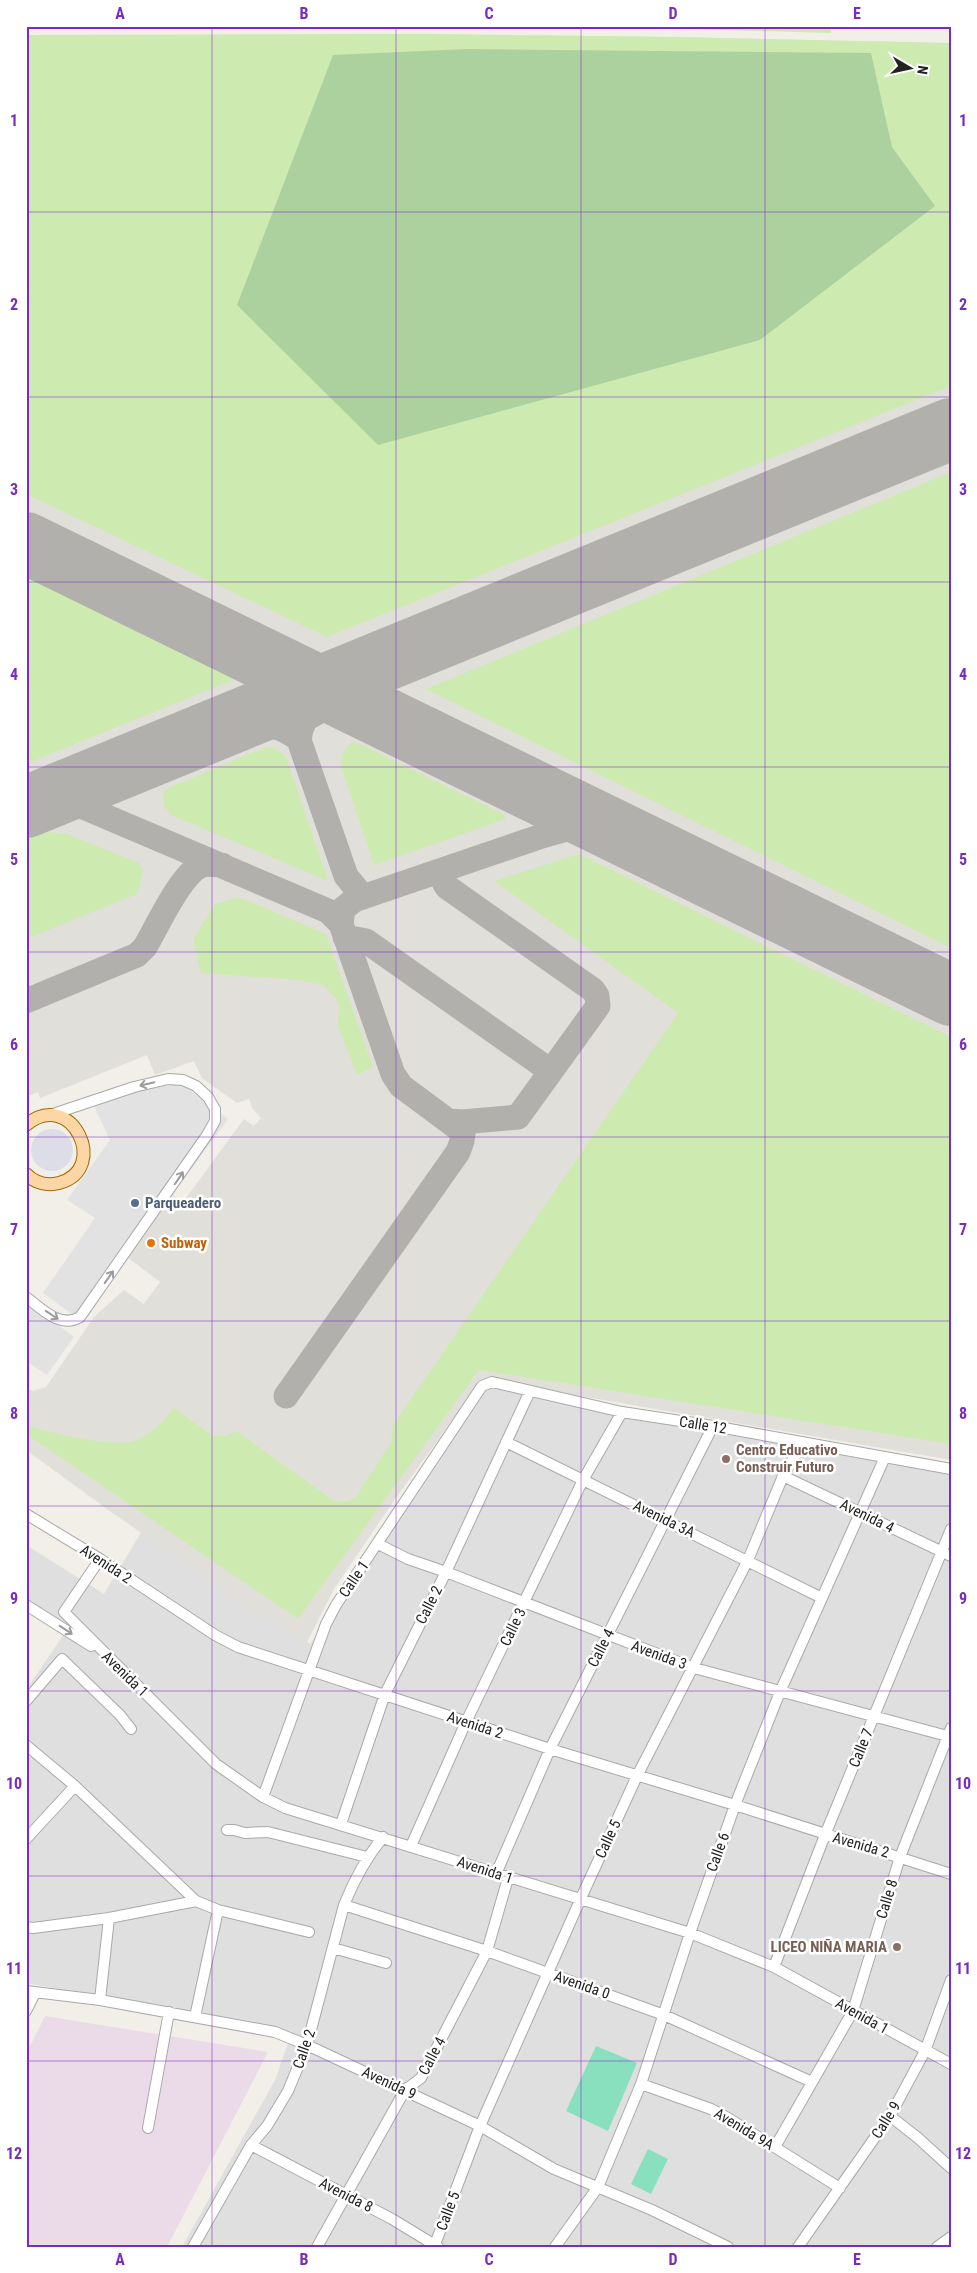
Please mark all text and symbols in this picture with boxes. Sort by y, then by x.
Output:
text: A [115,4,125,23]
text: B [300,4,309,23]
text: C [484,4,494,23]
text: D [668,4,678,23]
text: E [853,4,861,23]
north arrow [884,42,934,92]
text: N [914,65,931,76]
text: 1 [10,111,18,130]
text: 1 [959,111,967,130]
text: 2 [10,295,18,314]
text: 2 [959,295,967,314]
text: 3 [10,480,18,499]
text: 3 [959,480,967,499]
text: 4 [10,665,18,684]
text: 4 [959,665,967,684]
text: 5 [10,850,18,869]
text: 5 [959,850,967,869]
text: 6 [10,1035,18,1054]
text: 6 [959,1035,967,1054]
one-way arrow [139,1080,155,1089]
one-way arrow [174,1172,184,1186]
place label: Parqueadero [145,1194,221,1212]
marker: Parqueadero [129,1197,141,1209]
text: 7 [10,1220,18,1239]
text: 7 [959,1220,967,1239]
place label: Subway [161,1234,207,1252]
marker: Subway [145,1237,157,1249]
one-way arrow [104,1270,114,1284]
one-way arrow [45,1310,59,1320]
text: 8 [10,1404,18,1423]
text: 8 [959,1404,967,1423]
street label: Calle 12 [678,1412,728,1438]
place label: Centro Educativo Construir Futuro [736,1441,838,1476]
marker: Centro Educativo Construir Futuro [720,1453,732,1465]
street label: Avenida 4 [837,1495,897,1537]
street label: Avenida 3A [630,1496,698,1542]
street label: Avenida 2 [77,1541,135,1587]
street label: Calle 1 [335,1557,373,1601]
street label: Calle 2 [412,1583,446,1627]
text: 9 [10,1589,18,1608]
text: 9 [959,1589,967,1608]
street label: Calle 3 [496,1605,530,1649]
one-way arrow [58,1626,72,1636]
street label: Calle 4 [584,1626,618,1670]
street label: Avenida 3 [629,1637,689,1673]
street label: Avenida 1 [98,1647,152,1701]
street label: Avenida 2 [445,1708,505,1742]
street label: Calle 7 [845,1726,877,1770]
text: 10 [6,1774,22,1793]
text: 10 [955,1774,971,1793]
street label: Calle 5 [591,1817,625,1861]
street label: Avenida 2 [831,1828,891,1862]
street label: Calle 6 [703,1830,733,1874]
street label: Avenida 1 [455,1853,515,1887]
street label: Calle 8 [872,1877,902,1921]
place label: LICEO NIÑA MARIA [770,1938,887,1956]
marker: LICEO NIÑA MARIA [891,1941,903,1953]
text: 11 [6,1959,22,1978]
text: 11 [955,1959,971,1978]
street label: Avenida 0 [552,1967,612,2003]
street label: Avenida 1 [832,1994,892,2038]
street label: Calle 2 [289,2027,319,2071]
street label: Calle 4 [415,2034,449,2078]
street label: Avenida 9 [359,2063,419,2103]
street label: Calle 9 [868,2098,904,2142]
street label: Avenida 9A [711,2104,777,2154]
text: 12 [6,2144,22,2163]
text: 12 [955,2144,971,2163]
street label: Avenida 8 [316,2174,376,2216]
street label: Calle 5 [432,2189,464,2233]
text: A [115,2250,125,2269]
text: B [300,2250,309,2269]
text: C [484,2250,494,2269]
text: D [668,2250,678,2269]
text: E [853,2250,861,2269]

